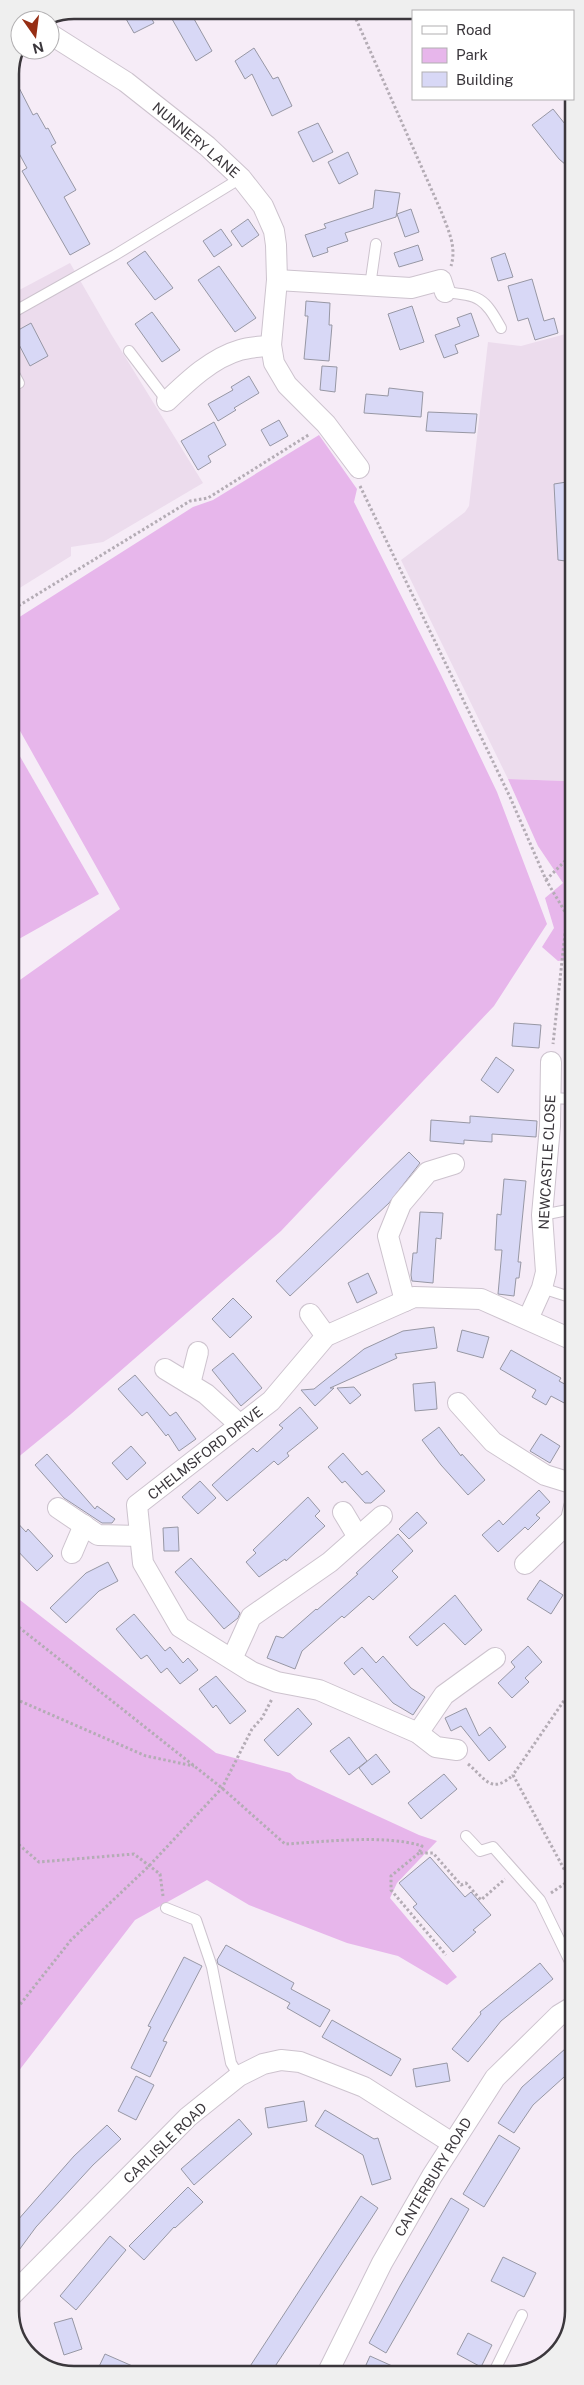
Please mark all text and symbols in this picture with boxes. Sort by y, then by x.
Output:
north arrow [10,10,60,60]
legend [412,10,574,100]
text: Road [456,21,492,38]
text: N [31,39,45,57]
text: Park [456,46,488,63]
text: Building [456,71,514,88]
street label: NUNNERY LANE [149,99,243,181]
street label: NEWCASTLE CLOSE [535,1094,559,1230]
street label: CHELMSFORD DRIVE [144,1403,266,1503]
street label: CARLISLE ROAD [120,2099,210,2187]
street label: CANTERBURY ROAD [391,2115,475,2239]

